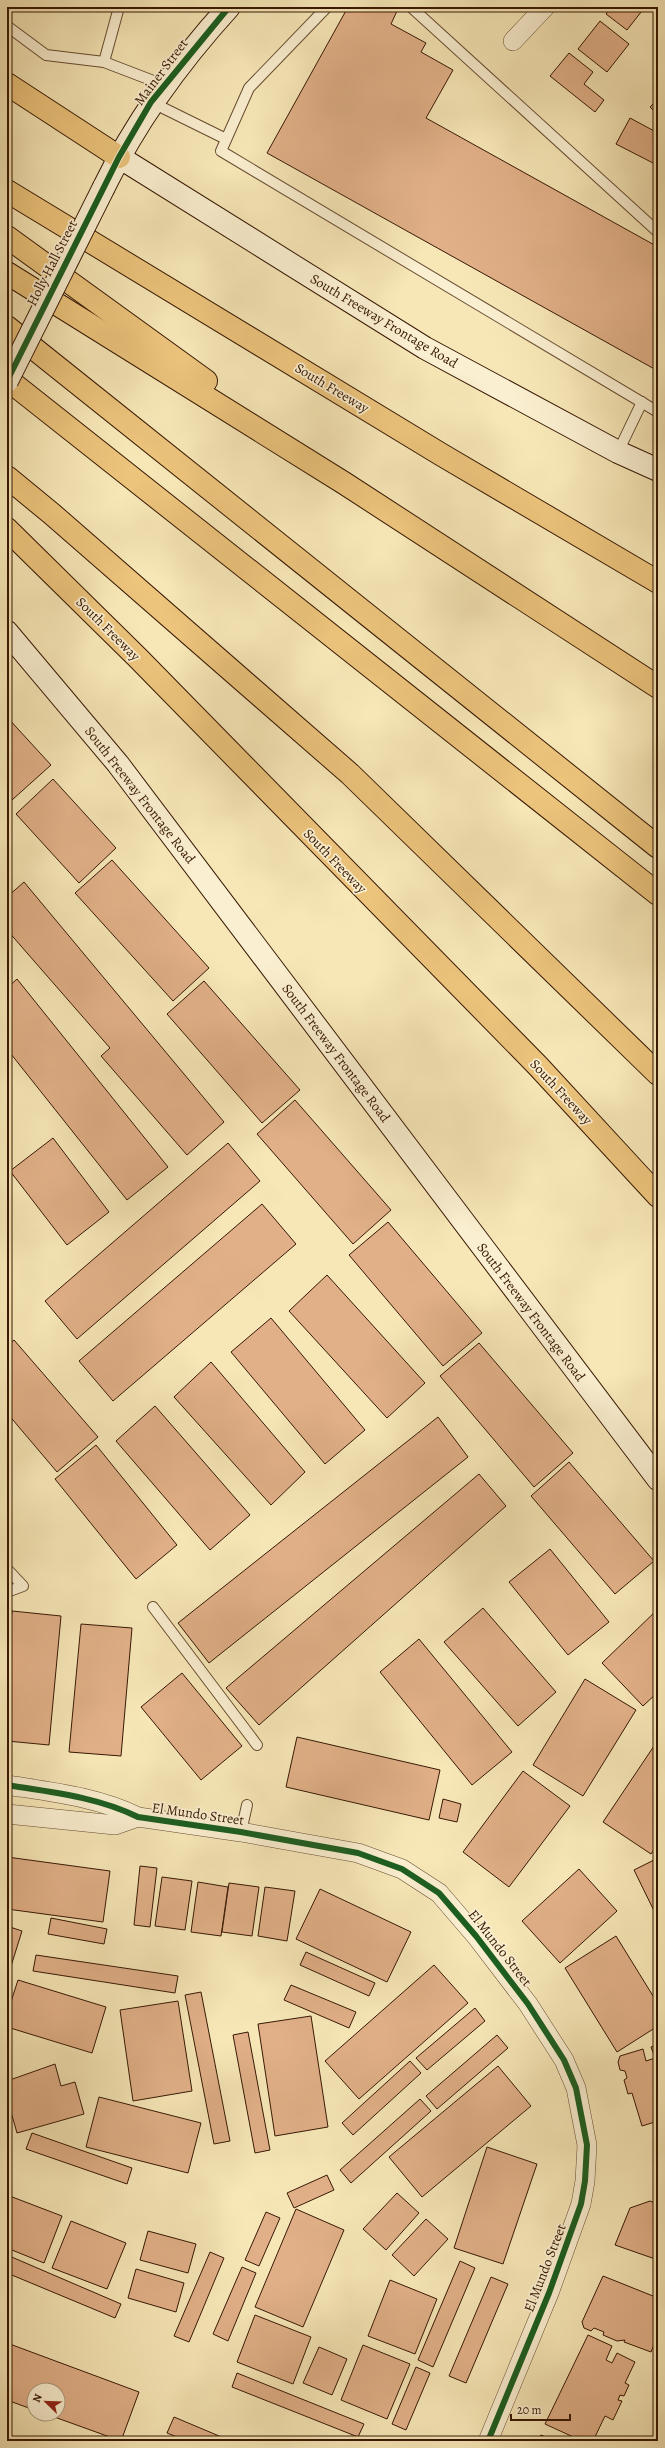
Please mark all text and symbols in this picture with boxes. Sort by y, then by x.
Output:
street label: Mainer Street [130,35,192,109]
street label: Holly Hall Street [22,217,82,309]
street label: South Freeway Frontage Road [307,269,462,373]
street label: South Freeway [291,358,373,418]
street label: South Freeway [72,593,145,666]
street label: South Freeway Frontage Road [80,722,200,868]
street label: South Freeway [299,824,371,898]
street label: South Freeway Frontage Road [277,980,395,1127]
street label: South Freeway [526,1055,597,1130]
street label: South Freeway Frontage Road [472,1239,590,1386]
street label: El Mundo Street [151,1798,246,1830]
street label: El Mundo Street [464,1906,536,1991]
street label: El Mundo Street [519,2221,571,2315]
north arrow [26,2382,66,2422]
text: N [29,2392,46,2405]
scale bar [511,2396,570,2422]
text: 20 m [517,2402,541,2418]

